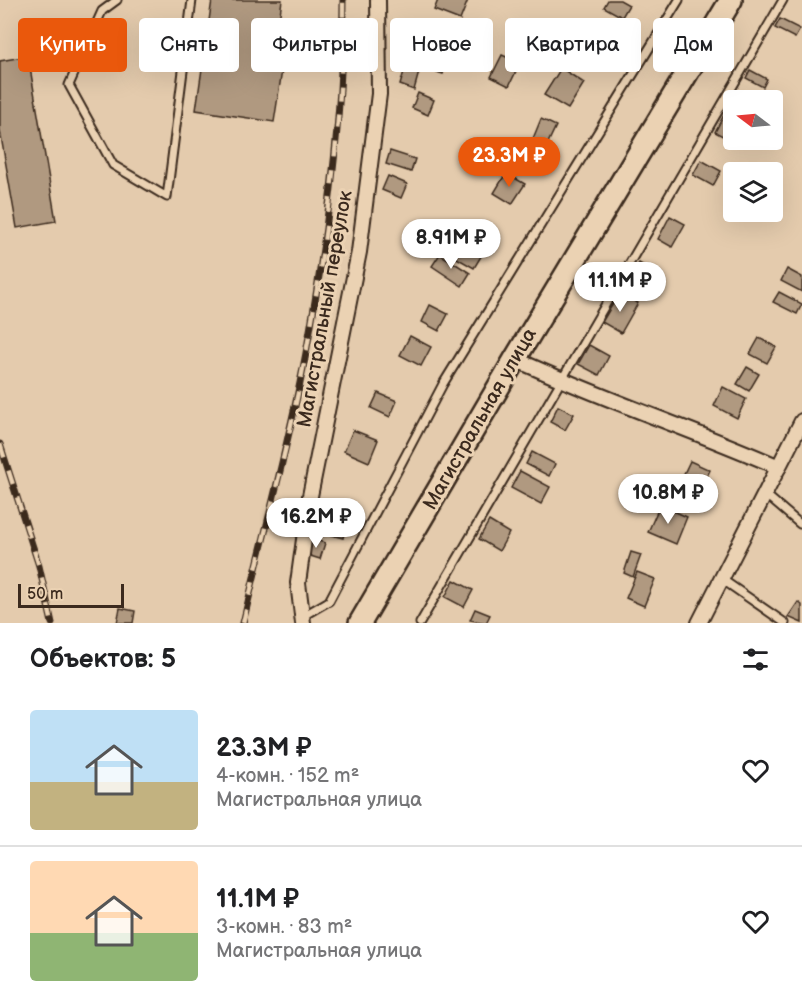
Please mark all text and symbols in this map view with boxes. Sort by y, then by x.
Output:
chip: Купить [18,18,127,72]
chip: Снять [139,18,239,72]
chip: Фильтры [251,18,378,72]
chip: Новое [390,18,493,72]
chip: Квартира [505,18,641,72]
chip: Дом [653,18,734,72]
north arrow [723,90,783,150]
map controls [723,90,783,222]
pin: 23.3M ₽ [454,137,564,188]
text: 23.3M ₽ [472,144,546,168]
button: layers [723,162,783,222]
street label: Магистральный переулок [292,188,358,429]
pin: 8.91M ₽ [396,219,506,270]
text: 8.91M ₽ [416,226,486,250]
pin: 11.1M ₽ [565,262,675,313]
text: 11.1M ₽ [588,269,652,293]
street label: Магистральная улица [418,324,542,514]
pin: 10.8M ₽ [613,474,723,525]
text: 10.8M ₽ [632,481,704,505]
pin: 16.2M ₽ [261,498,371,549]
text: 16.2M ₽ [280,505,352,529]
scale bar [18,581,124,608]
text: 50 m [27,585,63,604]
icon: filters [739,643,772,676]
text: Объектов: 5 [30,644,176,675]
text: 23.3M ₽ [216,733,312,764]
icon: home [78,734,150,806]
icon: heart [739,754,772,787]
text: 4-комн. · 152 m² [216,764,359,788]
text: Магистральная улица [216,788,422,812]
text: 11.1M ₽ [216,884,299,915]
icon: home [78,885,150,957]
icon: heart [739,905,772,938]
text: 3-комн. · 83 m² [216,915,352,939]
text: Магистральная улица [216,939,422,963]

